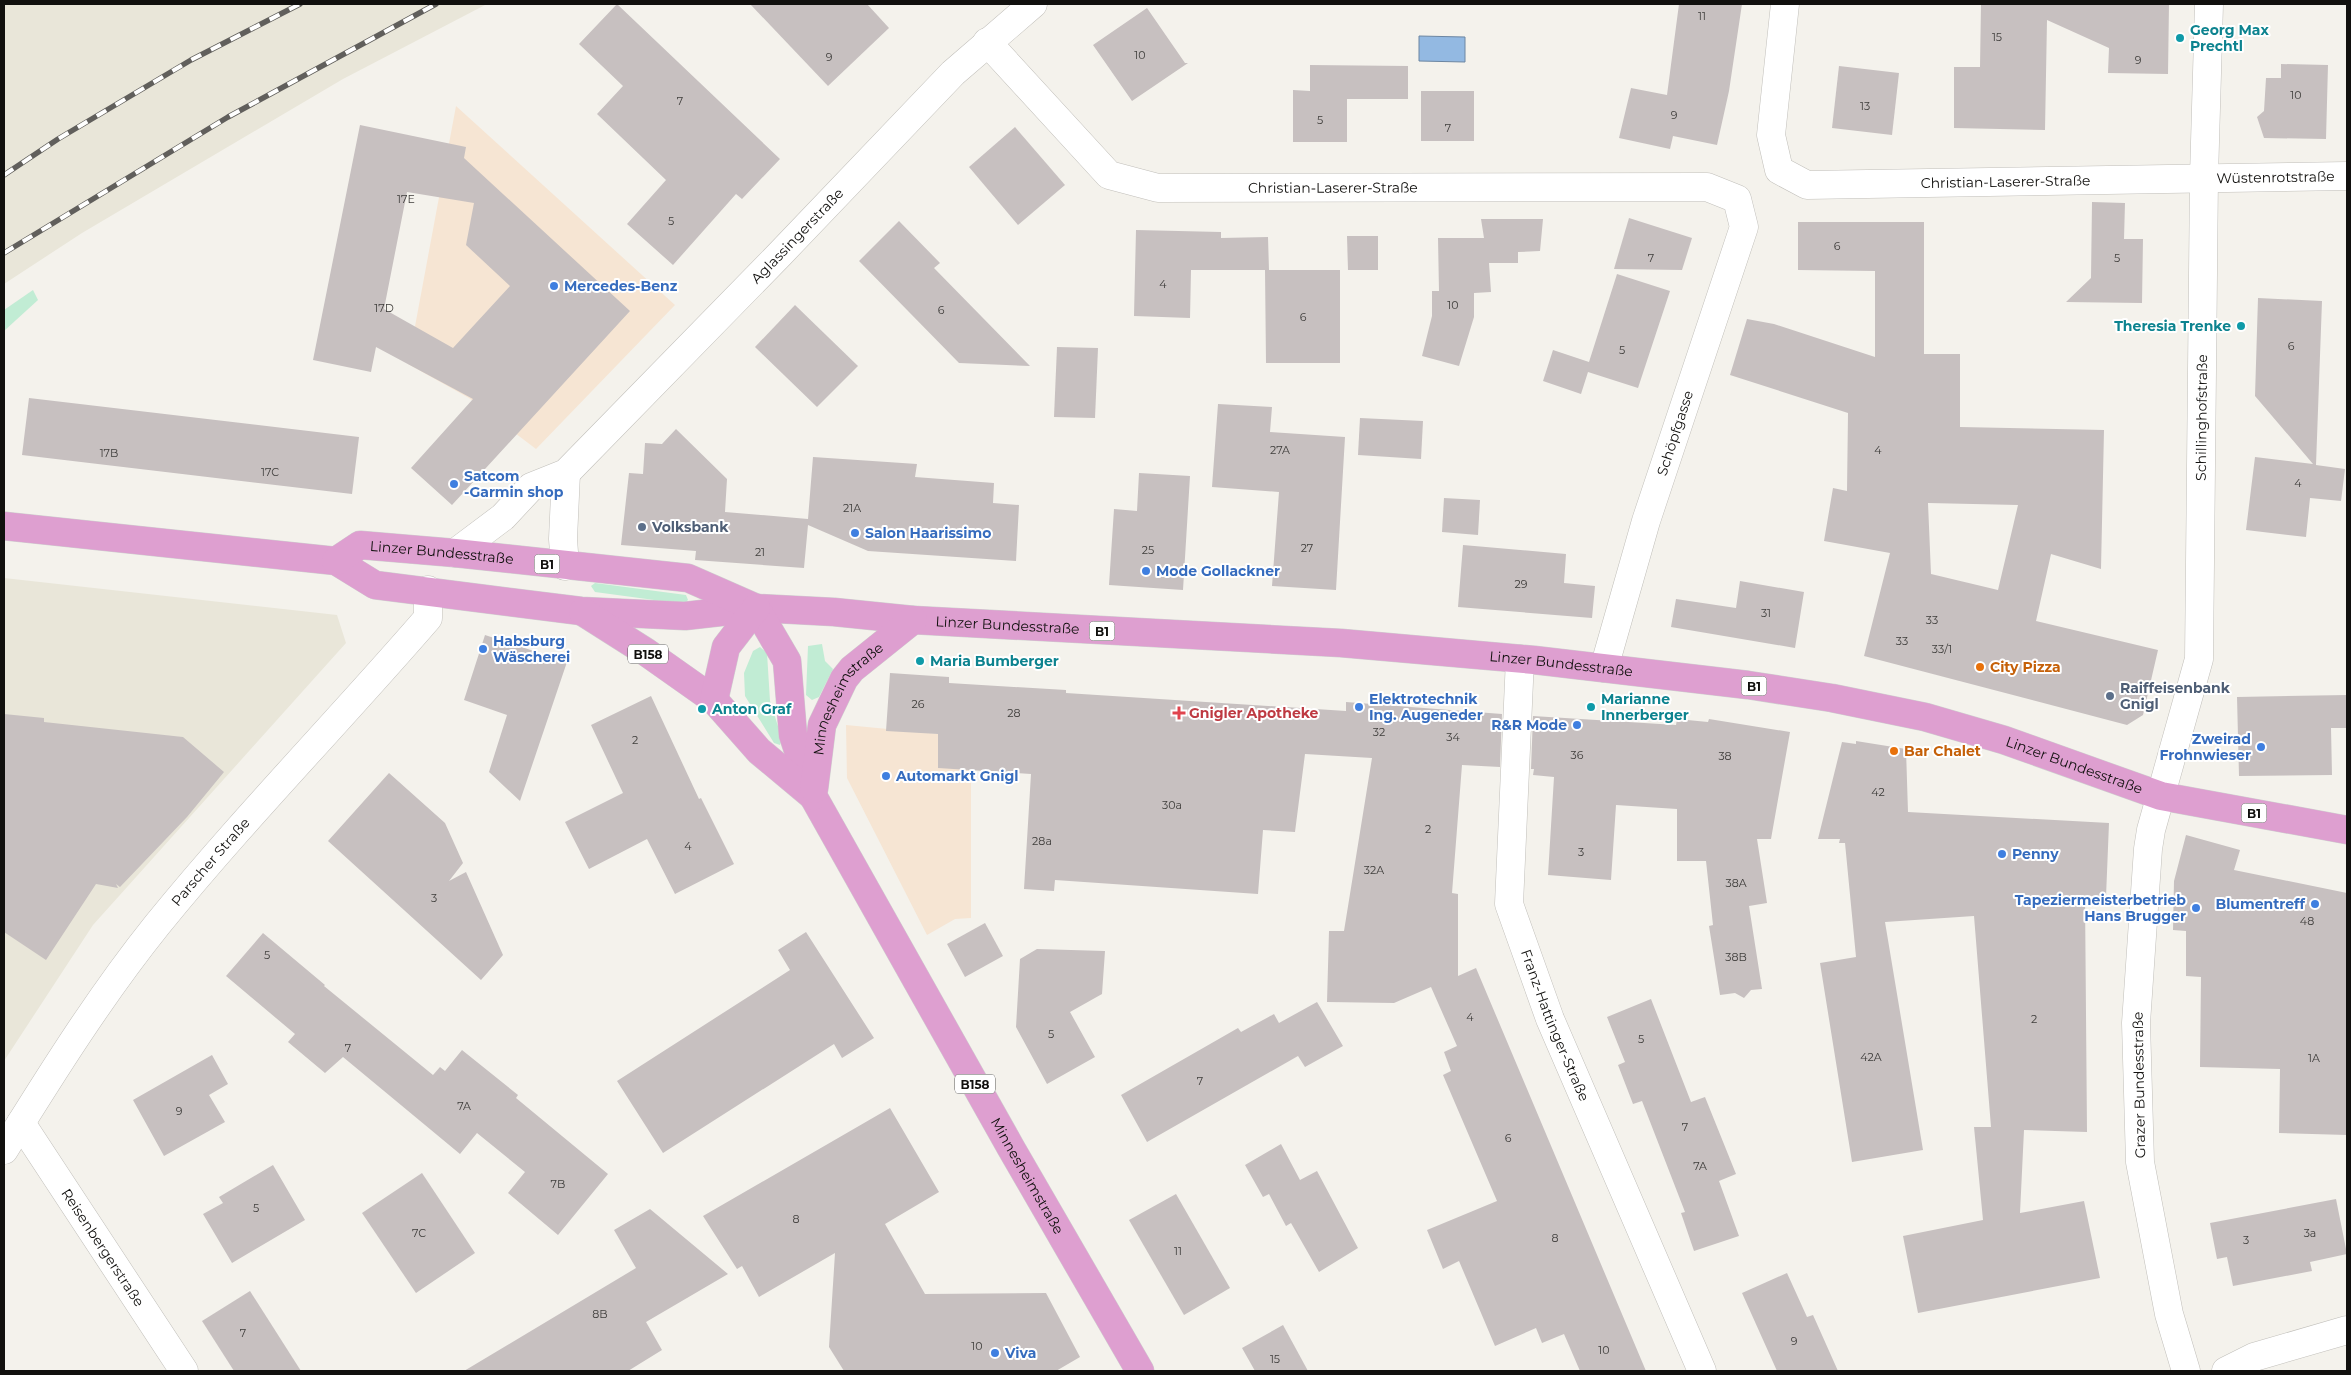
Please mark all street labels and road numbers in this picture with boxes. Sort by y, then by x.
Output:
street label: Wüstenrotstraße [2216,167,2335,187]
street label: Christian-Laserer-Straße [1920,171,2091,192]
street label: Christian-Laserer-Straße [1248,179,1418,197]
street label: Aglassingerstraße [747,184,847,287]
street label: Schillinghofstraße [2192,354,2211,481]
street label: Schöpfgasse [1653,388,1697,478]
street label: Linzer Bundesstraße [369,537,515,568]
road number: B1 [534,554,560,574]
street label: Linzer Bundesstraße [935,612,1080,638]
road number: B1 [1090,622,1114,640]
street label: Minnesheimstraße [809,638,887,756]
road number: B158 [628,644,668,664]
street label: Linzer Bundesstraße [1489,647,1634,680]
road number: B1 [1742,676,1766,696]
street label: Linzer Bundesstraße [2003,732,2145,798]
road number: B1 [2242,804,2266,822]
street label: Parscher Straße [167,814,254,910]
street label: Franz-Hattinger-Straße [1517,947,1593,1104]
street label: Grazer Bundesstraße [2129,1011,2149,1159]
road number: B158 [955,1074,995,1094]
street label: Minnesheimstraße [987,1114,1068,1237]
street label: Reisenbergerstraße [57,1185,148,1310]

